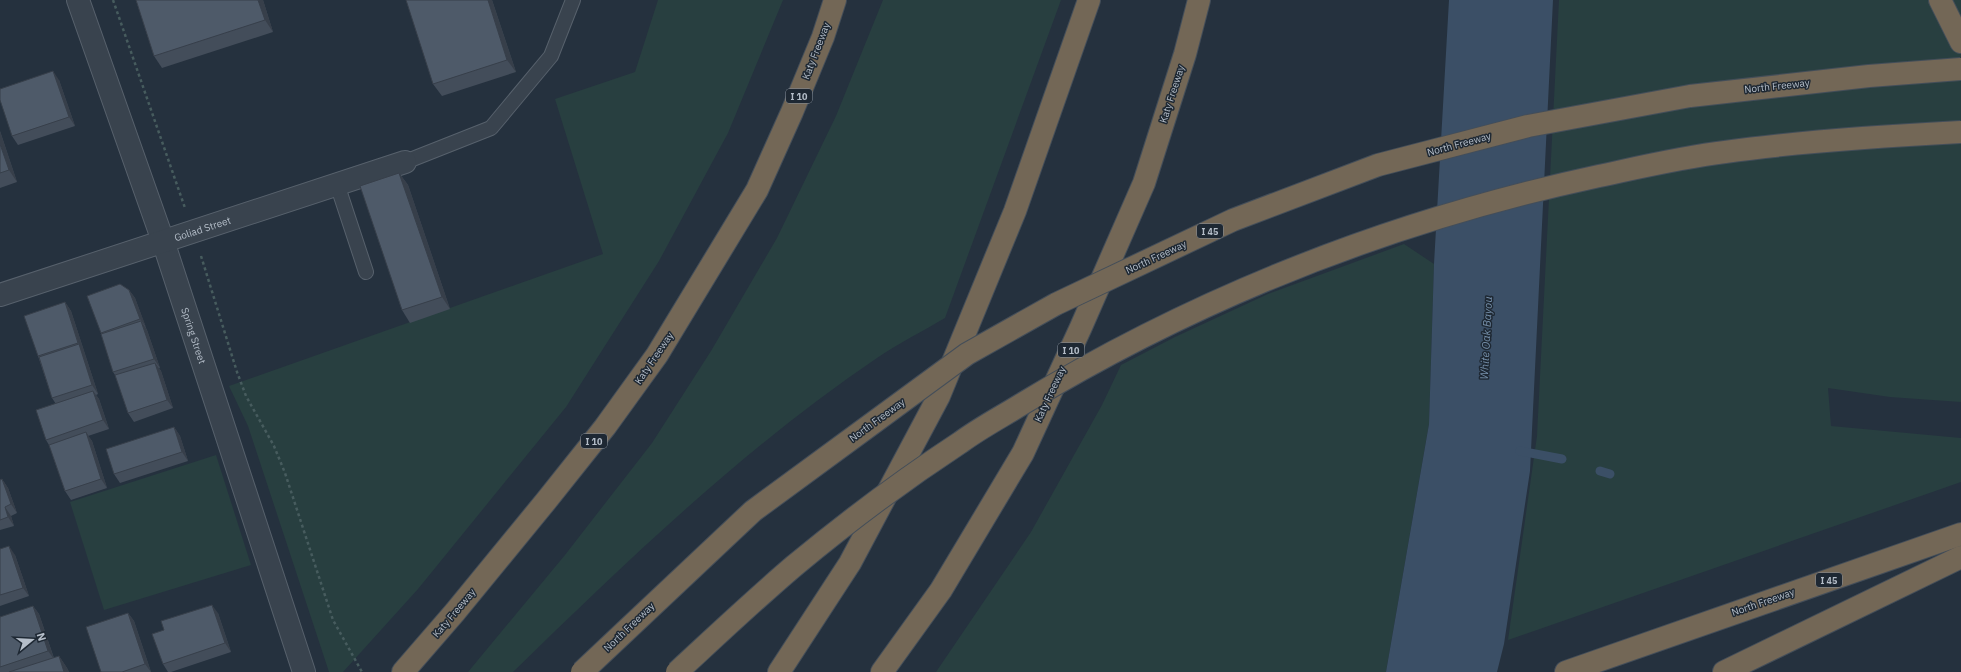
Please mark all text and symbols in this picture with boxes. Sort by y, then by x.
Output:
street label: Katy Freeway [799,21,833,81]
street label: Katy Freeway [1157,63,1187,125]
street label: North Freeway [1744,76,1810,96]
road number: I 10 [786,89,812,103]
street label: North Freeway [1426,129,1492,159]
street label: Goliad Street [172,213,233,244]
road number: I 45 [1197,224,1223,238]
street label: North Freeway [1123,237,1189,277]
water label: White Oak Bayou [1477,296,1495,380]
street label: Spring Street [179,306,209,366]
street label: Katy Freeway [632,329,676,387]
road number: I 10 [1058,343,1084,357]
street label: Katy Freeway [1031,364,1069,424]
street label: North Freeway [847,395,907,445]
road number: I 10 [581,434,607,448]
road number: I 45 [1816,573,1842,587]
street label: North Freeway [1730,585,1796,619]
street label: Katy Freeway [430,586,478,640]
street label: North Freeway [601,599,657,655]
north arrow [12,620,52,660]
text: N [34,631,49,643]

